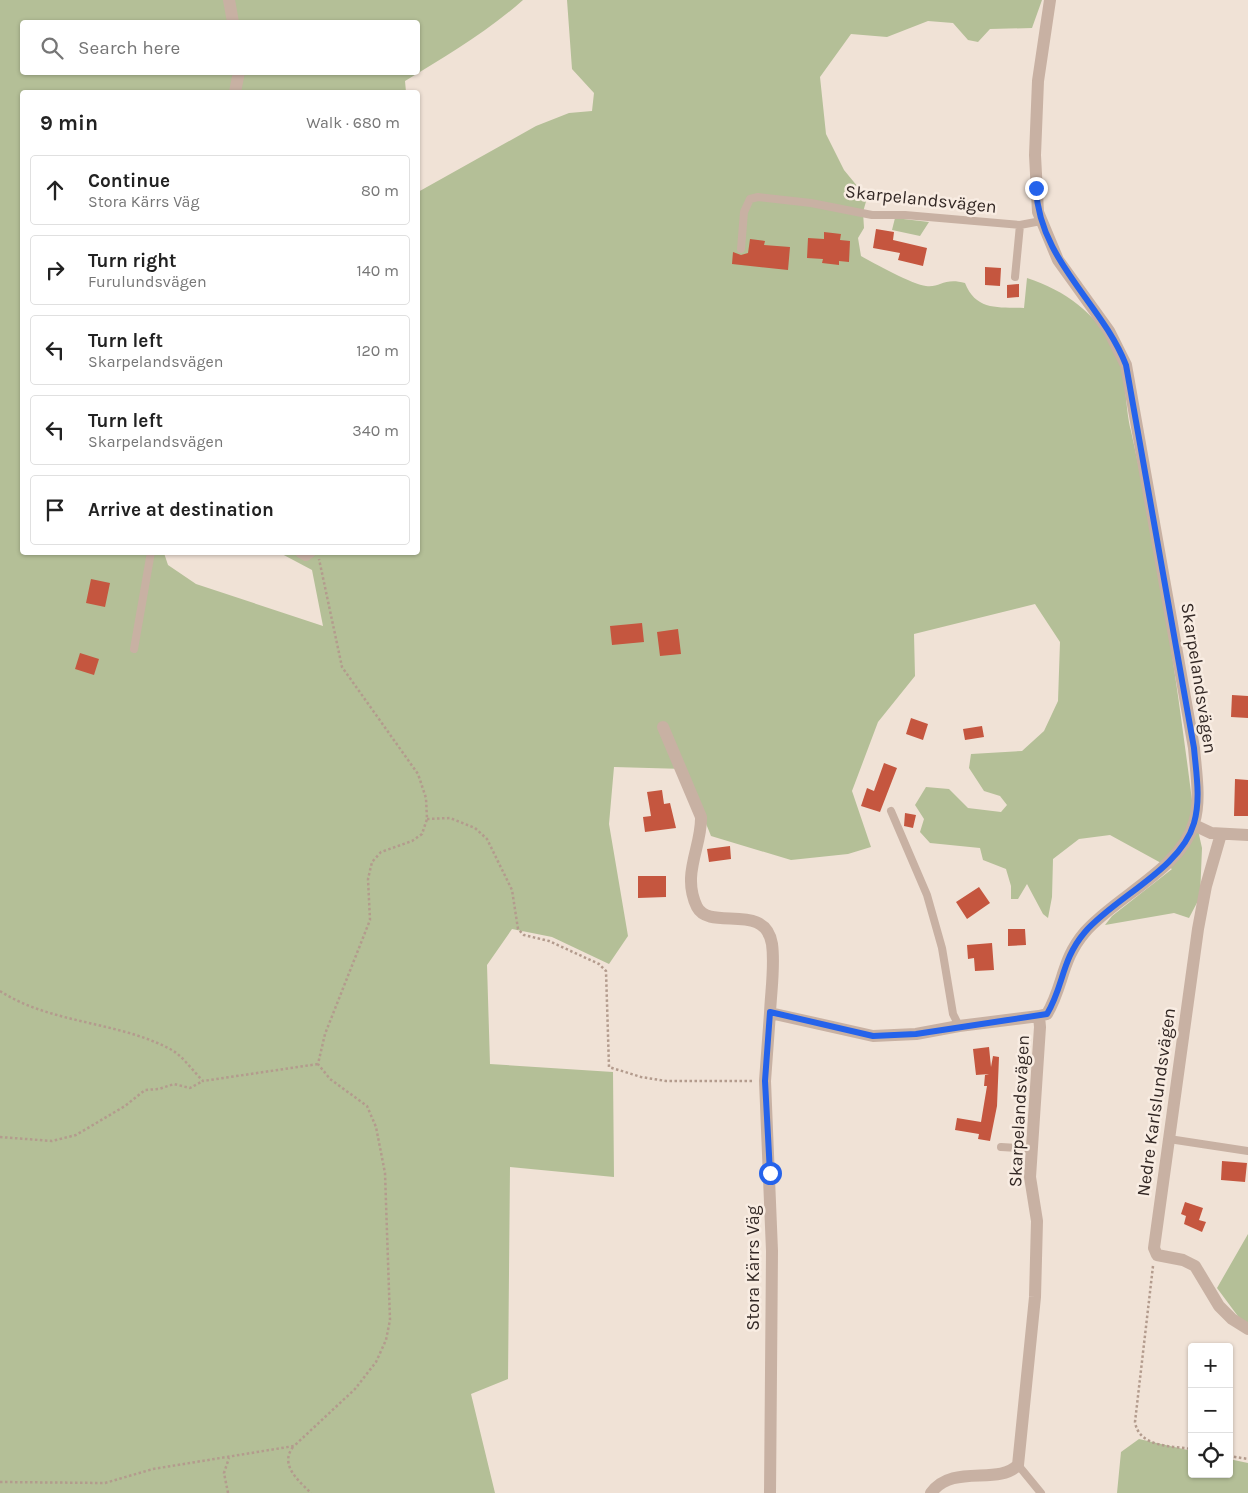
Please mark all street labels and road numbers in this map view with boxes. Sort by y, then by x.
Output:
street label: Skarpelandsvägen [844,180,998,218]
street label: Skarpelandsvägen [1176,601,1222,755]
street label: Nedre Karlslundsvägen [1132,1006,1180,1198]
street label: Skarpelandsvägen [1004,1034,1034,1188]
street label: Stora Kärrs Väg [742,1205,764,1331]

